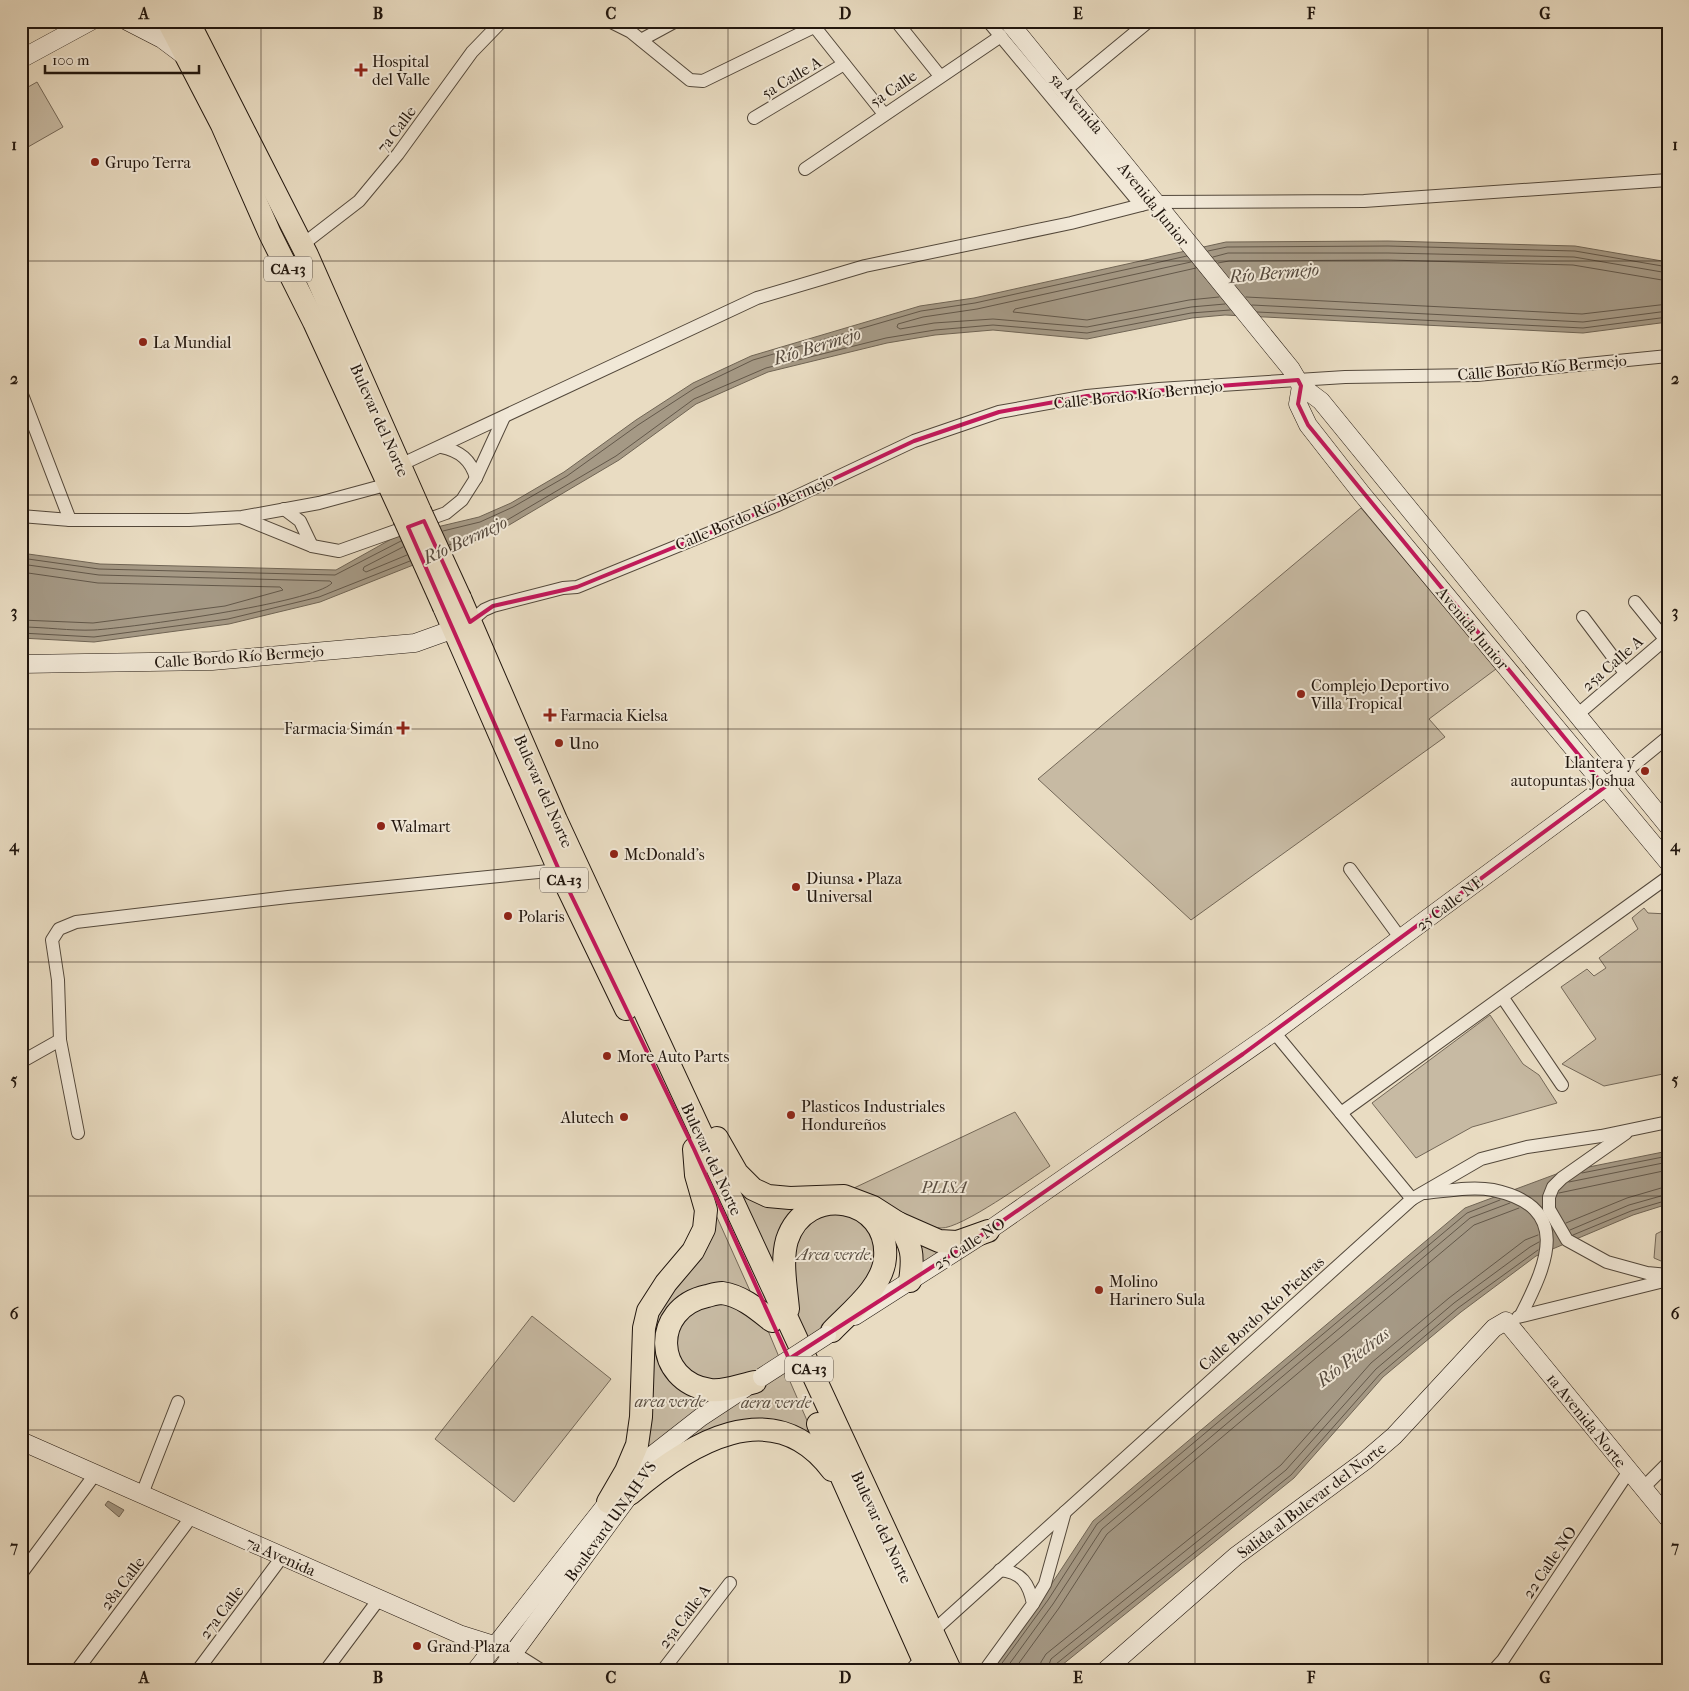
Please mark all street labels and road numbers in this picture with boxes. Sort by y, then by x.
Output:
street label: 5a Calle A [758,52,825,103]
street label: 5a Calle [866,66,920,111]
street label: 5a Avenida [1046,69,1108,138]
street label: 7a Calle [373,102,420,156]
street label: Avenida Junior [1113,158,1193,250]
road number: CA-13 [264,256,312,282]
street label: Calle Bordo Río Bermejo [1457,351,1627,384]
street label: Bulevar del Norte [346,361,413,480]
street label: Calle Bordo Río Bermejo [1053,376,1223,413]
street label: Calle Bordo Río Bermejo [672,471,836,554]
street label: Avenida Junior [1432,582,1513,674]
street label: 25a Calle A [1578,631,1647,695]
street label: Calle Bordo Río Bermejo [154,641,324,672]
street label: Bulevar del Norte [510,732,577,851]
road number: CA-13 [540,868,588,892]
street label: 25 Calle NE [1412,872,1487,935]
street label: Bulevar del Norte [677,1100,746,1218]
street label: 25 Calle NO [930,1213,1009,1274]
street label: Calle Bordo Río Piedras [1195,1252,1328,1375]
road number: CA-13 [785,1356,833,1382]
street label: 1a Avenida Norte [1543,1369,1631,1471]
street label: Salida al Bulevar del Norte [1233,1438,1389,1563]
street label: Boulevard UNAH-VS [560,1458,660,1585]
street label: Bulevar del Norte [847,1468,916,1586]
street label: 22 Calle NO [1518,1523,1580,1602]
street label: 7a Avenida [243,1533,319,1580]
street label: 28a Calle [96,1553,149,1614]
street label: 25a Calle A [654,1580,715,1652]
street label: 27a Calle [195,1582,248,1643]

